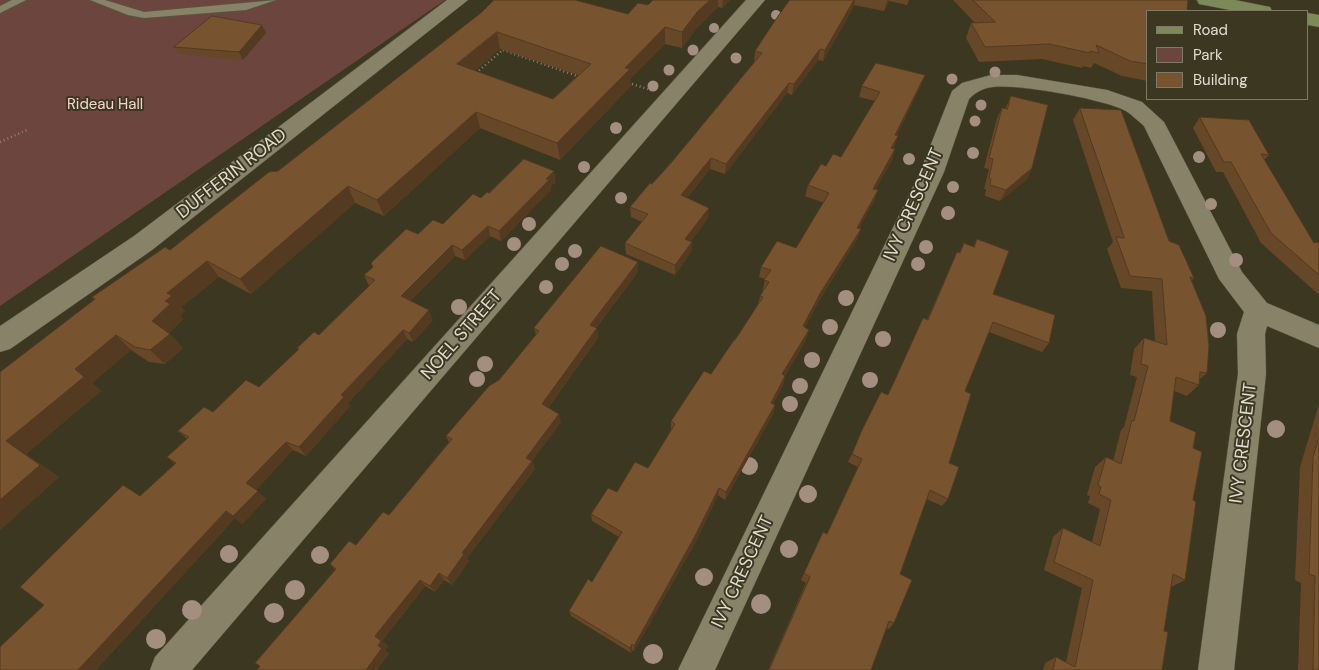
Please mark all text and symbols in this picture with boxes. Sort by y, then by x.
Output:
legend [1146,10,1309,100]
text: Road [1193,20,1228,40]
text: Park [1193,45,1223,65]
text: Building [1193,70,1248,90]
park label: Rideau Hall [67,96,143,114]
street label: DUFFERIN ROAD [173,124,291,224]
street label: IVY CRESCENT [879,145,949,265]
street label: NOEL STREET [417,286,507,384]
street label: IVY CRESCENT [1226,381,1262,505]
street label: IVY CRESCENT [708,512,778,632]

